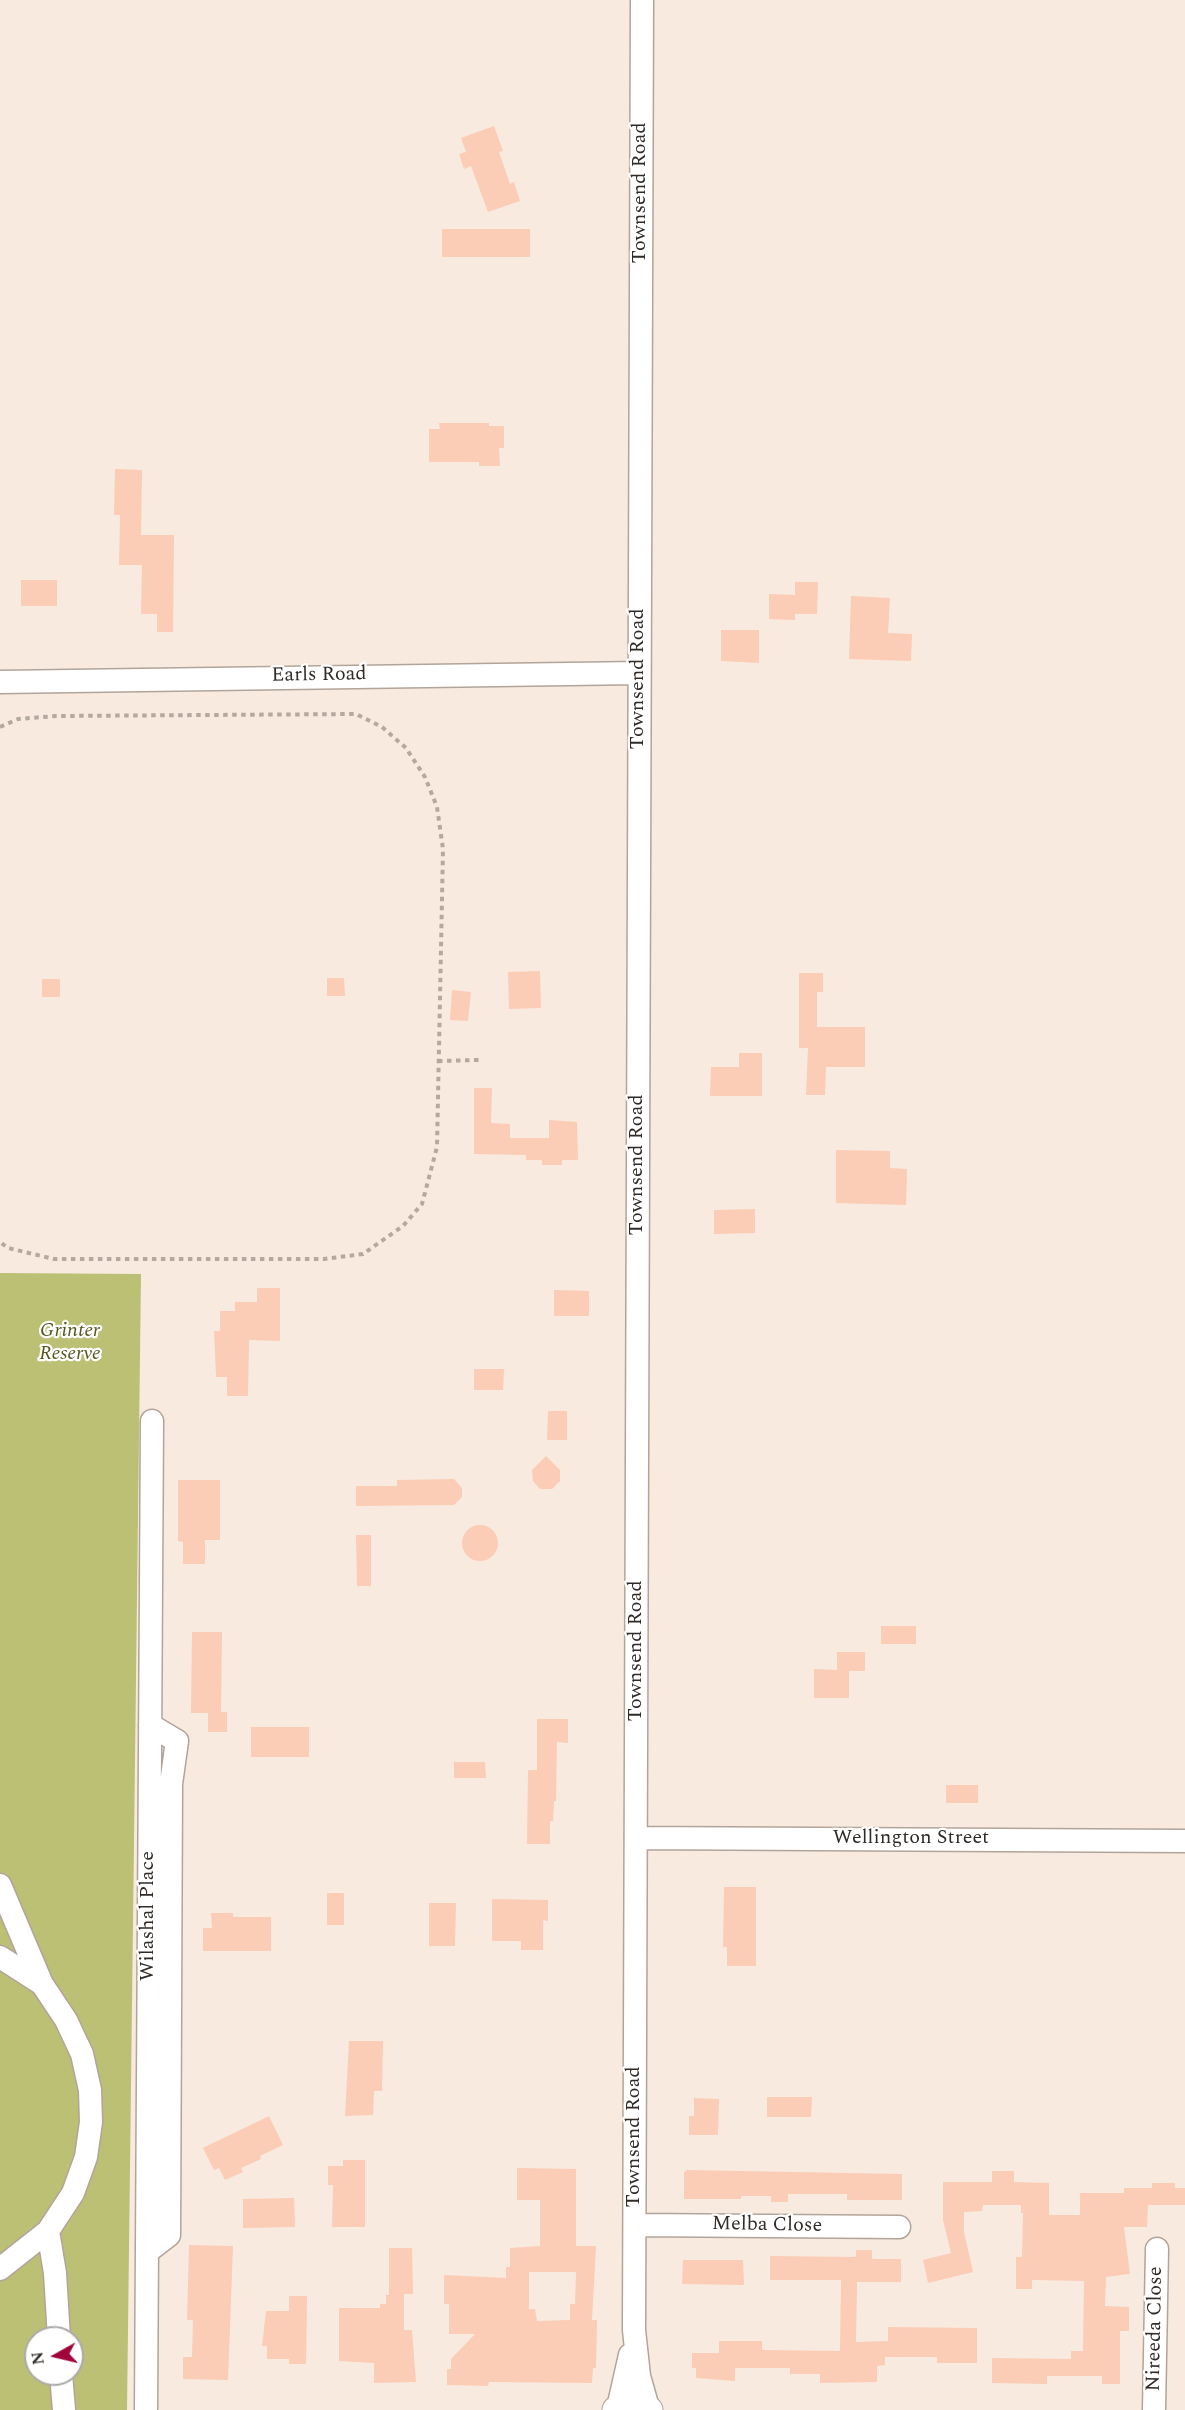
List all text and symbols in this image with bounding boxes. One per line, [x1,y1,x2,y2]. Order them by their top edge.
street label: Townsend Road [629,122,653,264]
street label: Townsend Road [627,608,651,750]
street label: Earls Road [271,663,367,689]
street label: Townsend Road [626,1094,650,1236]
park label: Grinter Reserve [39,1320,101,1367]
street label: Townsend Road [625,1580,649,1722]
street label: Wellington Street [833,1827,989,1851]
street label: Wilashal Place [137,1851,161,1981]
street label: Townsend Road [623,2066,647,2208]
street label: Melba Close [712,2213,822,2239]
street label: Nireeda Close [1143,2266,1169,2392]
north arrow [24,2326,84,2386]
text: N [25,2350,51,2366]

